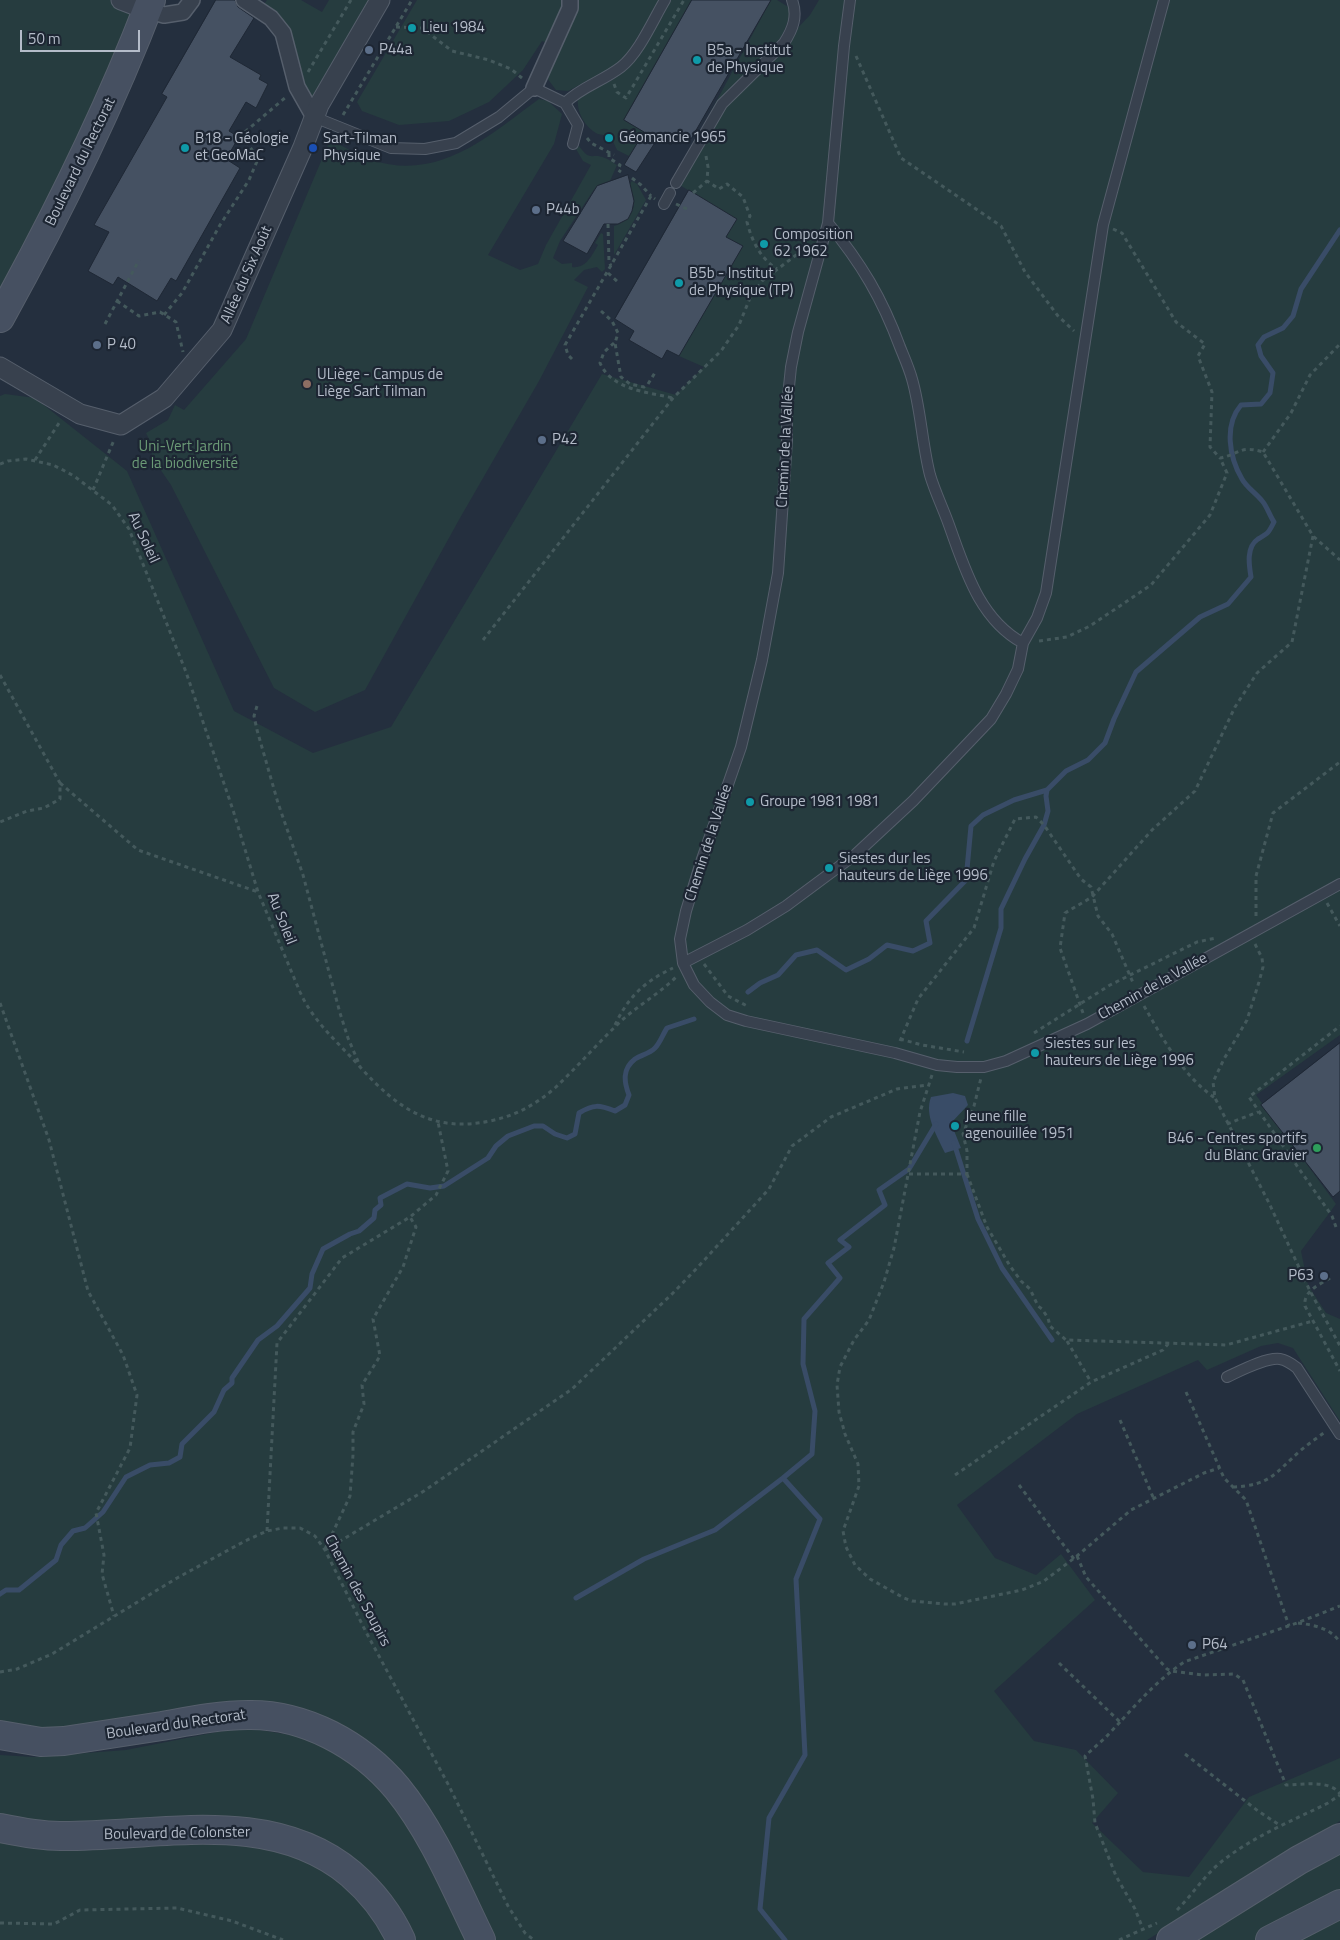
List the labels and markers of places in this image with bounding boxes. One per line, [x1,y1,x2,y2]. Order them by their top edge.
place label: Lieu 1984 [422,19,485,37]
marker: Lieu 1984 [406,22,418,34]
place label: P44a [379,41,412,59]
place label: B5a - Institut de Physique [707,42,791,77]
marker: P44a [363,44,375,56]
marker: B5a - Institut de Physique [691,54,703,66]
place label: Géomancie 1965 [619,129,726,147]
place label: B18 - Géologie et GeoMaC [195,130,289,165]
place label: Sart-Tilman Physique [323,130,397,165]
marker: Géomancie 1965 [603,132,615,144]
marker: B18 - Géologie et GeoMaC [179,142,191,154]
marker: Sart-Tilman Physique [307,142,319,154]
place label: P44b [546,201,580,219]
marker: P44b [530,204,542,216]
place label: Composition 62 1962 [774,226,853,261]
marker: Composition 62 1962 [758,238,770,250]
place label: B5b - Institut de Physique (TP) [689,265,793,300]
marker: B5b - Institut de Physique (TP) [673,277,685,289]
place label: P 40 [107,336,136,354]
marker: P 40 [91,339,103,351]
place label: ULiège - Campus de Liège Sart Tilman [317,366,443,401]
marker: ULiège - Campus de Liège Sart Tilman [301,378,313,390]
place label: P42 [552,431,578,449]
marker: P42 [536,434,548,446]
place label: Groupe 1981 1981 [760,793,879,811]
marker: Groupe 1981 1981 [744,796,756,808]
place label: Siestes dur les hauteurs de Liège 1996 [839,850,988,885]
marker: Siestes dur les hauteurs de Liège 1996 [823,862,835,874]
place label: Siestes sur les hauteurs de Liège 1996 [1045,1035,1194,1070]
marker: Siestes sur les hauteurs de Liège 1996 [1029,1047,1041,1059]
place label: Jeune fille agenouillée 1951 [965,1108,1074,1143]
marker: Jeune fille agenouillée 1951 [949,1120,961,1132]
place label: B46 - Centres sportifs du Blanc Gravier [1168,1130,1307,1165]
marker: B46 - Centres sportifs du Blanc Gravier [1311,1142,1323,1154]
place label: P63 [1288,1267,1314,1285]
marker: P63 [1318,1270,1330,1282]
place label: P64 [1202,1636,1228,1654]
marker: P64 [1186,1639,1198,1651]

